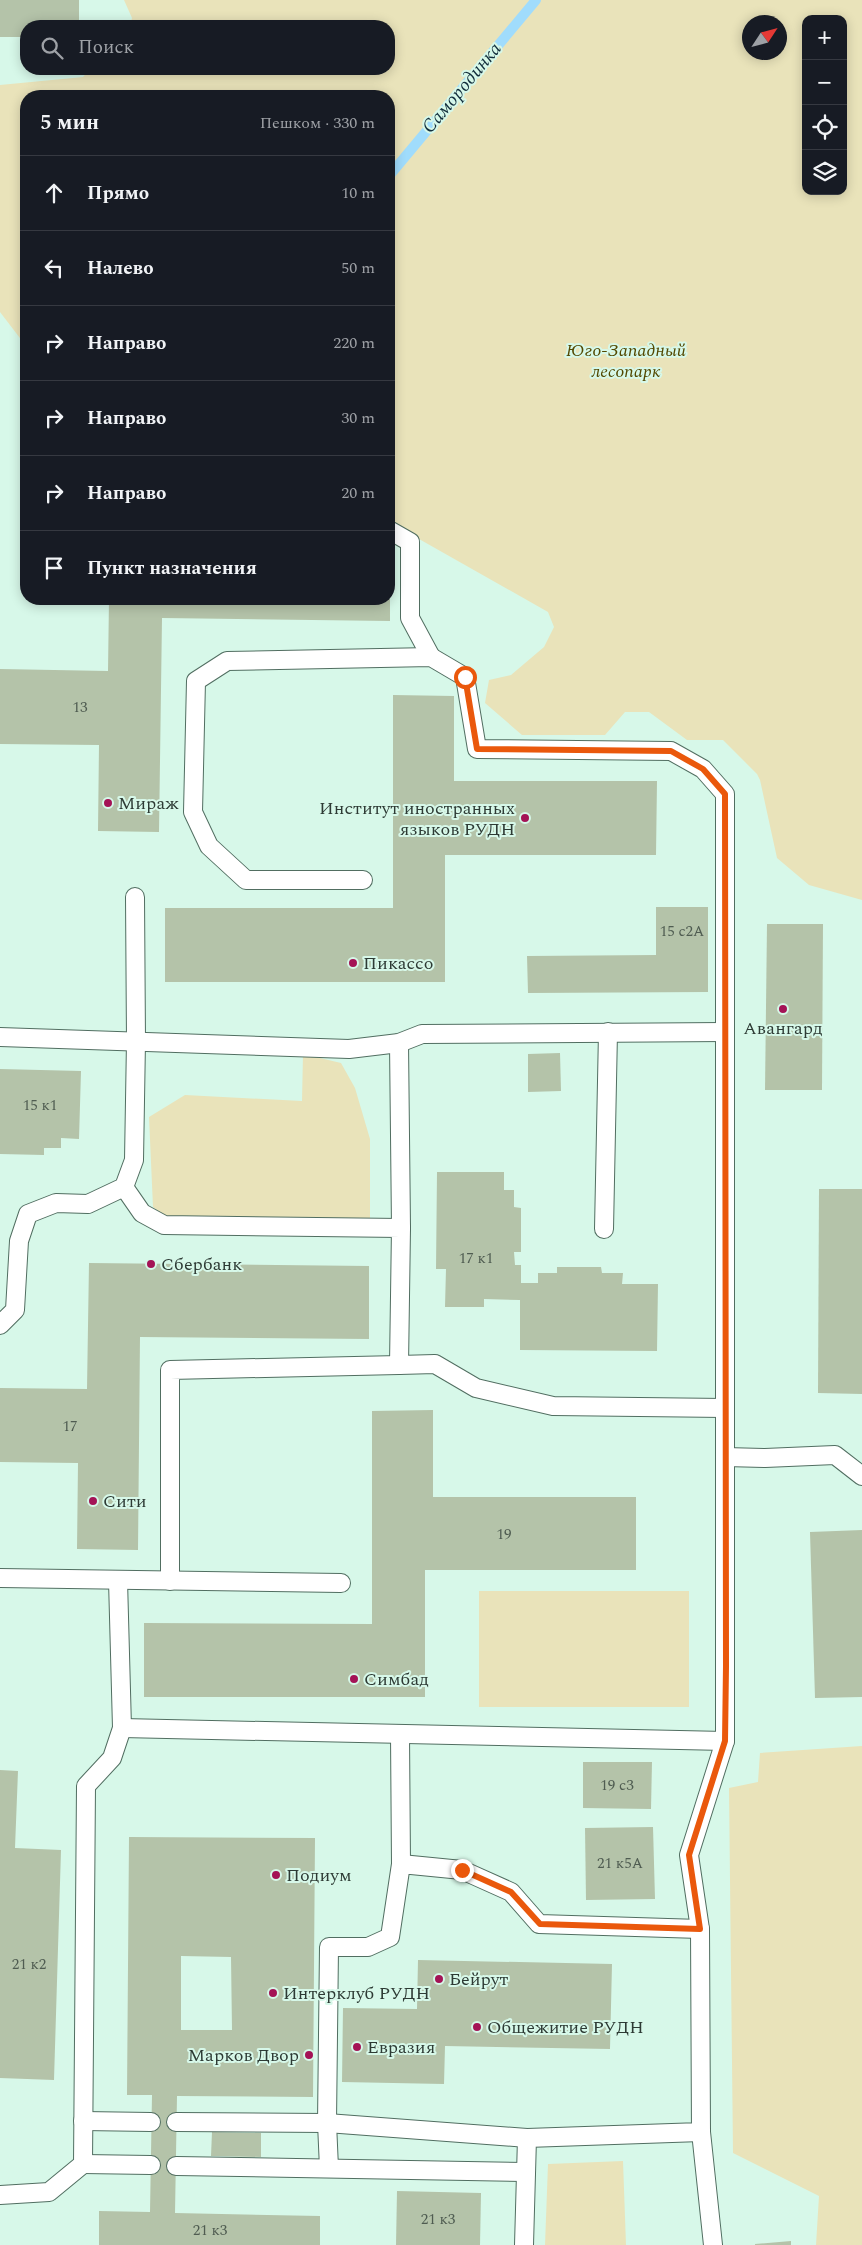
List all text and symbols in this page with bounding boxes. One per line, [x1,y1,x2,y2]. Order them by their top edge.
north arrow [742,15,787,60]
map controls [802,15,847,195]
button: + [802,15,847,60]
search box [20,20,395,75]
text: Поиск [78,33,134,62]
icon: search [38,34,66,62]
water label: Самородинка [415,36,509,140]
button: − [802,60,847,105]
button: locate [802,105,847,150]
text: 5 мин [40,107,99,139]
text: Пешком · 330 m [260,111,375,135]
button: layers [802,150,847,195]
icon: ahead [40,179,68,207]
text: Прямо [87,179,149,208]
text: 10 m [341,181,375,205]
icon: left [40,254,68,282]
text: Налево [87,254,154,283]
text: 50 m [341,256,375,280]
icon: right [40,329,68,357]
text: Направо [87,329,166,358]
text: 220 m [333,331,375,355]
park label: Юго-Западный лесопарк [566,337,687,385]
icon: right [40,404,68,432]
text: Направо [87,404,166,433]
text: 30 m [341,406,375,430]
icon: right [40,479,68,507]
text: Направо [87,479,166,508]
text: 20 m [341,481,375,505]
icon: arrive [40,554,68,582]
text: Пункт назначения [87,554,257,583]
route start [454,666,477,689]
house number: 13 [72,696,88,719]
place label: Мираж [118,790,179,817]
place label: Институт иностранных языков РУДН [319,795,515,843]
marker: Мираж [102,797,114,809]
marker: Институт иностранных языков РУДН [519,812,531,824]
house number: 15 с2А [660,920,704,943]
place label: Пикассо [363,950,433,977]
marker: Пикассо [347,957,359,969]
marker: Авангард [777,1003,789,1015]
place label: Авангард [743,1015,823,1042]
house number: 15 к1 [23,1094,57,1117]
house number: 17 к1 [459,1247,493,1270]
place label: Сбербанк [161,1251,242,1278]
marker: Сбербанк [145,1258,157,1270]
house number: 17 [62,1415,78,1438]
place label: Сити [103,1488,147,1515]
marker: Сити [87,1495,99,1507]
house number: 19 [496,1523,512,1546]
place label: Симбад [364,1666,429,1693]
marker: Симбад [348,1673,360,1685]
house number: 19 с3 [600,1774,634,1797]
house number: 21 к5А [597,1852,643,1875]
route end [451,1859,474,1882]
place label: Подиум [286,1862,352,1889]
marker: Подиум [270,1869,282,1881]
house number: 21 к2 [12,1953,46,1976]
place label: Бейрут [449,1966,508,1993]
marker: Бейрут [433,1973,445,1985]
place label: Интерклуб РУДН [283,1980,430,2007]
marker: Интерклуб РУДН [267,1987,279,1999]
place label: Общежитие РУДН [487,2014,644,2041]
marker: Общежитие РУДН [471,2021,483,2033]
place label: Евразия [367,2034,435,2061]
marker: Евразия [351,2041,363,2053]
place label: Марков Двор [188,2042,299,2069]
marker: Марков Двор [303,2049,315,2061]
house number: 21 к3 [421,2208,456,2231]
house number: 21 к3 [193,2219,228,2242]

